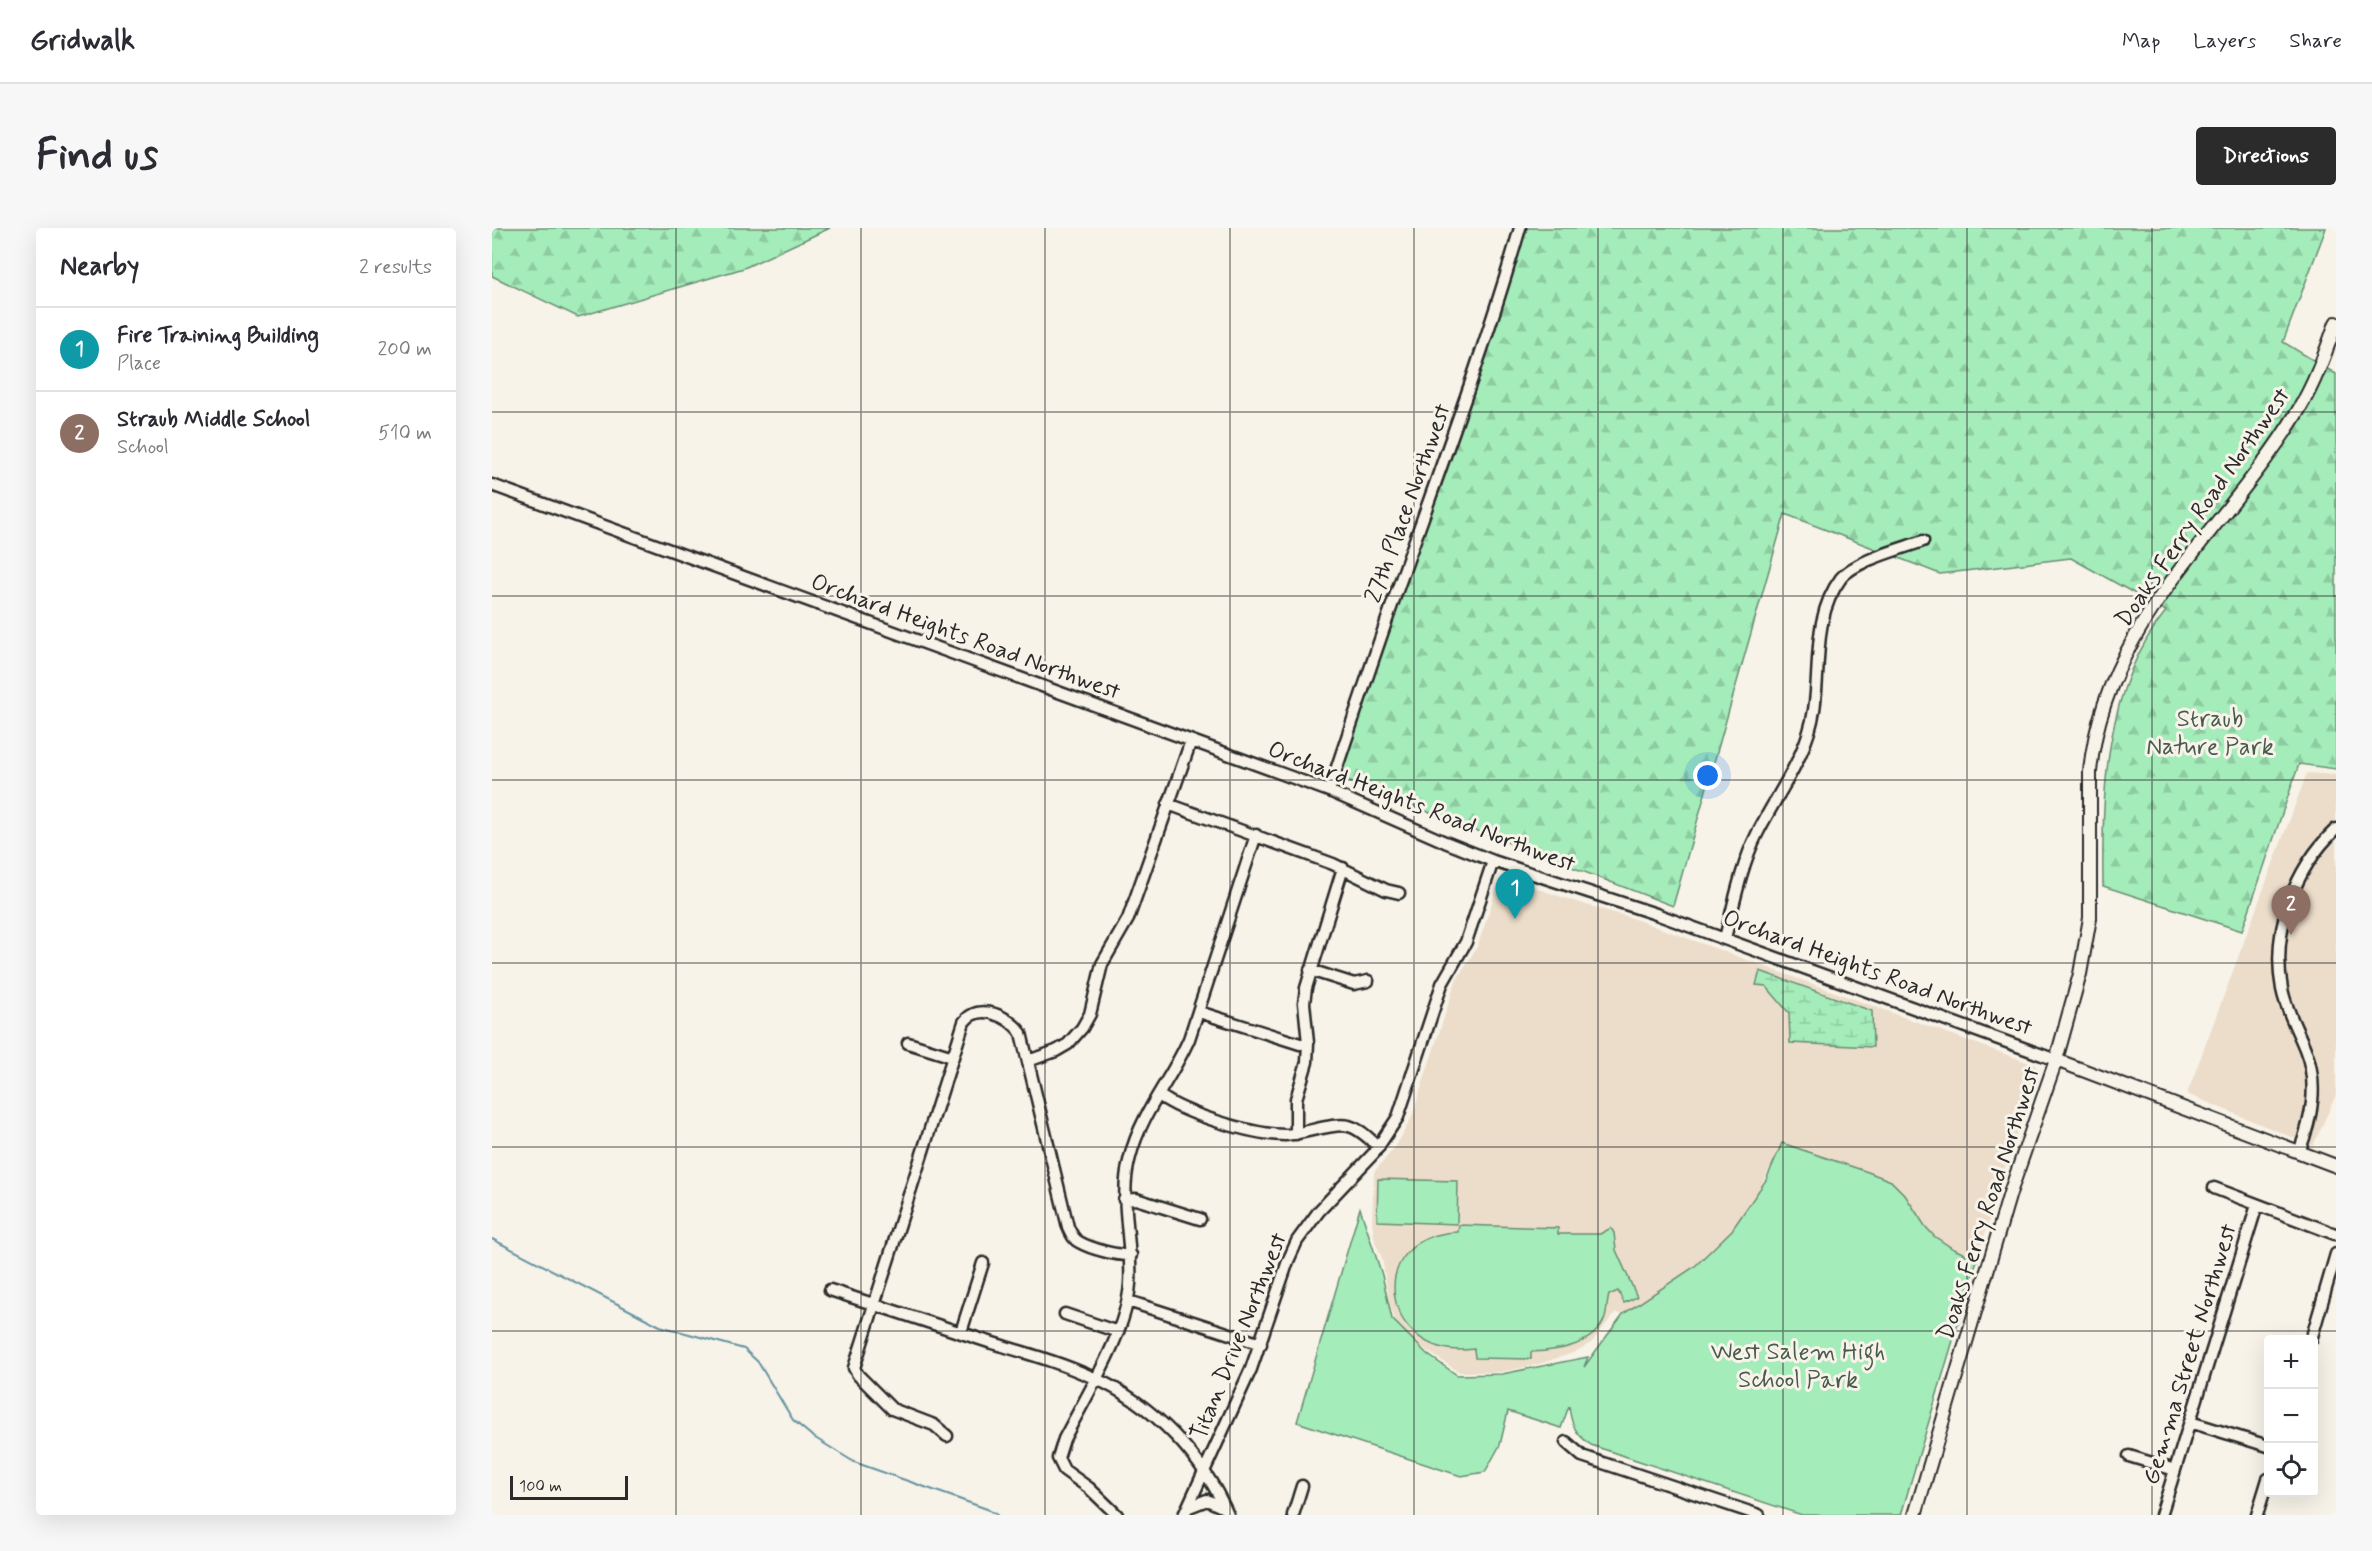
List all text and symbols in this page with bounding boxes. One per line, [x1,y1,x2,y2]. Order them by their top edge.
text: Gridwalk [30,23,135,60]
text: Map [2122,27,2160,55]
text: Layers [2193,27,2256,55]
text: Share [2289,27,2342,55]
button: Directions [2196,127,2336,185]
text: Find us [36,129,158,184]
text: Nearby [60,250,139,284]
text: 2 results [359,254,432,281]
text: Fire Training Building [117,322,319,350]
text: 1 [75,336,84,363]
text: 200 m [377,336,432,363]
text: Place [117,350,161,377]
street label: Doaks Ferry Road Northwest [2109,382,2298,634]
street label: 27th Place Northwest [1358,399,1459,607]
text: Straub Middle School [117,406,310,434]
text: 2 [75,420,84,447]
text: 510 m [378,420,432,447]
text: School [117,434,169,461]
street label: Orchard Heights Road Northwest [807,567,1125,708]
park label: Straub Nature Park [2146,704,2274,763]
street label: Orchard Heights Road Northwest [1263,734,1580,881]
your location [1693,761,1722,790]
pin: 1 [1496,870,1534,919]
pin: 2 [2272,886,2310,935]
street label: Orchard Heights Road Northwest [1719,903,2037,1044]
street label: Doaks Ferry Road Northwest [1931,1063,2048,1344]
street label: Gemma Street Northwest [2136,1220,2245,1489]
street label: Titan Drive Northwest [1184,1228,1295,1445]
map controls [2264,1335,2318,1497]
button: + [2264,1335,2318,1389]
park label: West Salem High School Park [1711,1337,1885,1396]
button: − [2264,1389,2318,1443]
button: locate [2264,1443,2318,1497]
scale bar [510,1473,628,1500]
text: 100 m [519,1476,562,1497]

